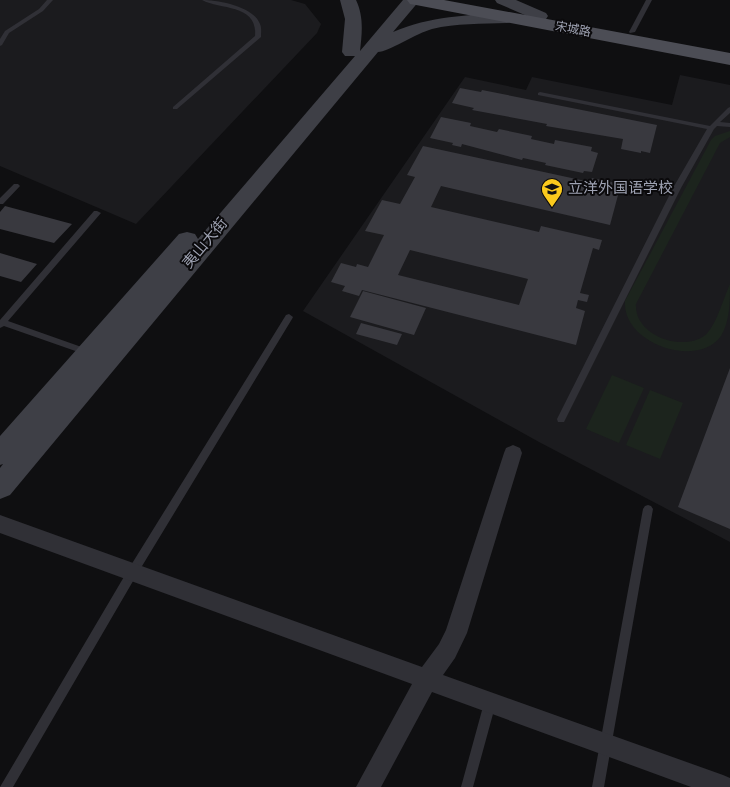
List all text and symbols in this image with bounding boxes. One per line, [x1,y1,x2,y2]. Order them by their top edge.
street label: 宋城路 [554,19,592,41]
school or university icon: 立洋外国语学校 [540,177,564,208]
place label: 立洋外国语学校 [568,179,673,199]
street label: 夷山大街 [179,215,233,273]

